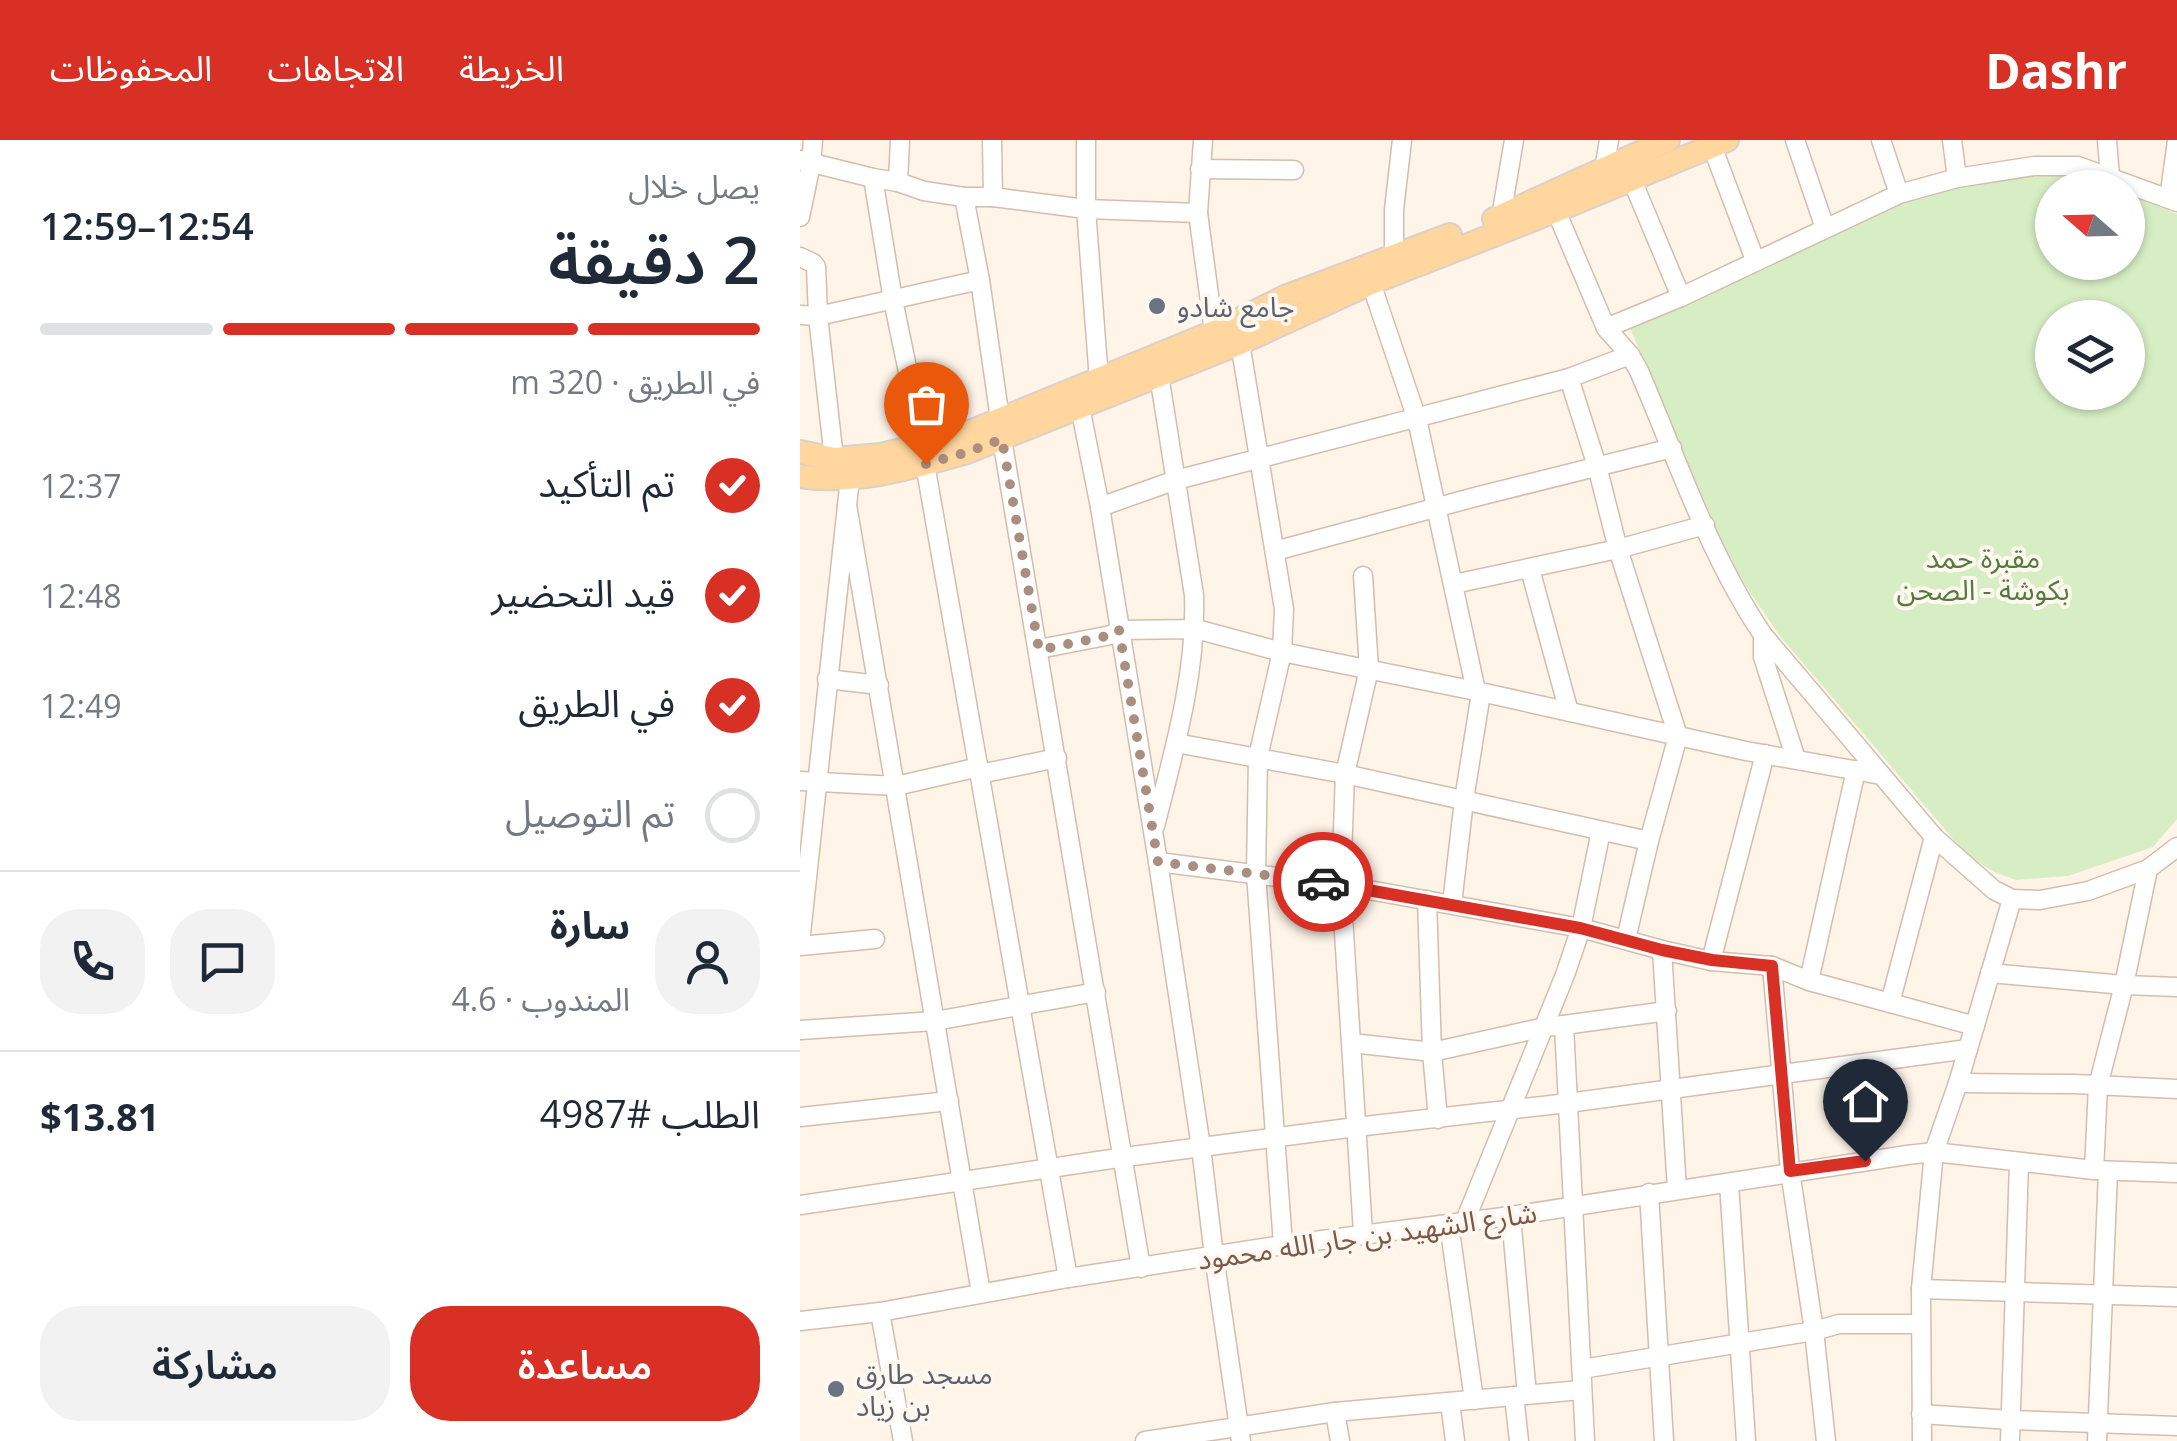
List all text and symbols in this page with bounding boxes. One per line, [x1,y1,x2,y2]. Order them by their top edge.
text: Dashr [1985,38,2127,103]
text: المحفوظات [50,44,212,91]
text: الاتجاهات [267,44,404,91]
text: الخريطة [459,44,564,91]
text: يصل خلال [628,164,760,207]
north arrow [2035,170,2145,280]
map controls [2035,170,2145,410]
text: 12:54–12:59 [40,199,254,251]
text: 2 دقيقة [548,215,760,303]
place label: جامع شادو [1177,287,1294,328]
marker: جامع شادو [1146,295,1168,317]
button: layers [2035,300,2145,410]
text: في الطريق · 320 m [510,360,760,403]
pin [884,362,969,465]
icon: bag [899,377,954,432]
text: تم التأكيد [538,456,675,508]
icon: check [705,458,760,513]
text: 12:37 [40,464,122,507]
park label: مقبرة حمد بكوشة - الصحن [1897,538,2069,608]
text: قيد التحضير [491,566,675,618]
icon: check [705,568,760,623]
text: 12:48 [40,574,122,617]
text: في الطريق [518,676,675,728]
icon: check [705,678,760,733]
text: 12:49 [40,684,122,727]
text: تم التوصيل [505,786,675,838]
courier [1273,832,1373,932]
icon: car [1296,855,1351,910]
text: سارة [550,898,630,950]
button: phone [40,909,145,1014]
button: chat [170,909,275,1014]
button: person [655,909,760,1014]
text: المندوب · 4.6 [451,977,630,1020]
pin [1823,1059,1908,1162]
icon: home [1838,1074,1893,1129]
text: الطلب #4987 [540,1087,760,1139]
text: $13.81 [40,1090,159,1142]
street label: شارع الشهيد بن جار الله محمود [1195,1192,1540,1281]
button: مشاركة [40,1306,390,1421]
button: مساعدة [410,1306,760,1421]
place label: مسجد طارق بن زياد [856,1354,993,1424]
marker: مسجد طارق بن زياد [825,1378,847,1400]

